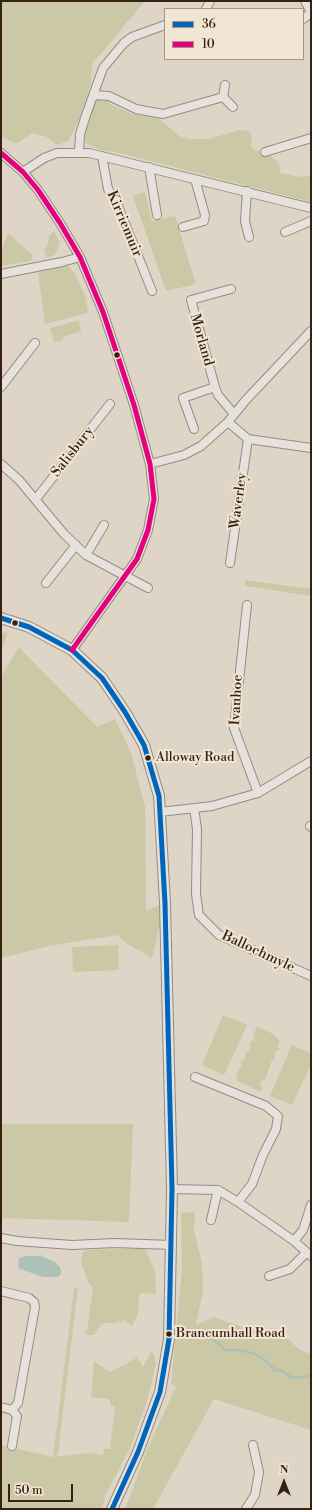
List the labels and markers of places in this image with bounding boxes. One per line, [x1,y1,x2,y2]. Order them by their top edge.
unlabelled marker [112,350,122,360]
unlabelled marker [10,618,20,628]
place label: Alloway Road [156,750,234,766]
marker: Alloway Road [143,753,153,763]
place label: Brancumhall Road [176,1326,285,1342]
marker: Brancumhall Road [164,1329,174,1339]

